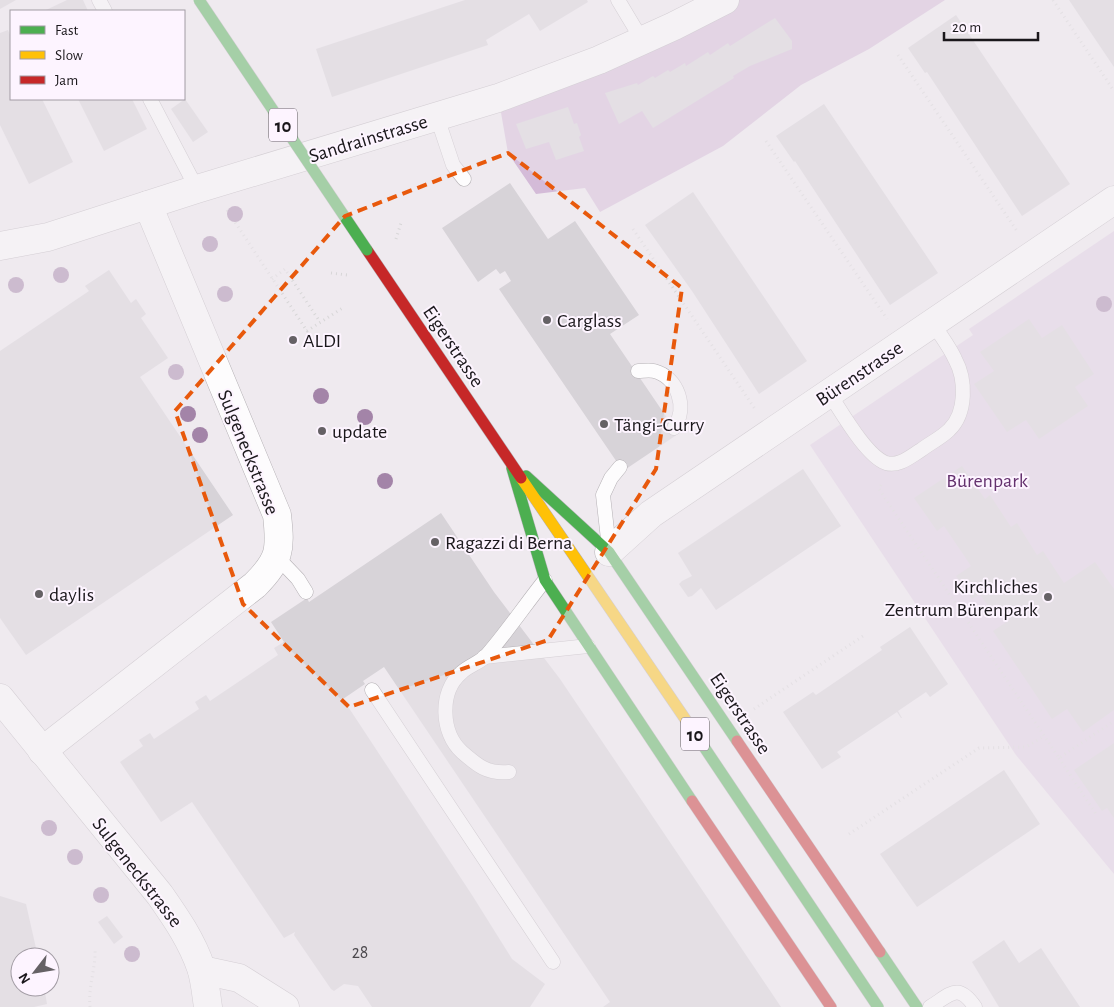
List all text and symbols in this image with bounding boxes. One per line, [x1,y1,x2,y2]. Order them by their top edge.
legend [10,10,185,100]
scale bar [944,10,1038,42]
text: 20 m [952,20,981,35]
text: Fast [55,23,79,38]
text: Slow [55,48,83,63]
text: Jam [55,73,78,88]
road number: 10 [269,108,297,142]
street label: Sandrainstrasse [307,111,430,166]
street label: Eigerstrasse [419,302,488,391]
place label: Carglass [557,311,622,331]
marker: Carglass [541,314,553,326]
place label: ALDI [303,331,341,351]
marker: ALDI [287,334,299,346]
street label: Bürenstrasse [813,338,907,410]
street label: Sulgeneckstrasse [214,387,282,518]
place label: Tängi-Curry [614,415,705,435]
marker: Tängi-Curry [598,418,610,430]
place label: update [332,422,387,442]
marker: update [316,425,328,437]
park label: Bürenpark [946,471,1028,491]
place label: Ragazzi di Berna [445,533,573,553]
marker: Ragazzi di Berna [429,536,441,548]
place label: Kirchliches Zentrum Bürenpark [885,577,1038,620]
place label: daylis [49,585,94,605]
marker: daylis [33,588,45,600]
marker: Kirchliches Zentrum Bürenpark [1042,591,1054,603]
street label: Eigerstrasse [706,669,775,758]
road number: 10 [681,718,709,751]
street label: Sulgeneckstrasse [88,814,186,931]
house number: 28 [352,944,368,962]
north arrow [10,947,60,997]
text: N [16,970,33,986]

